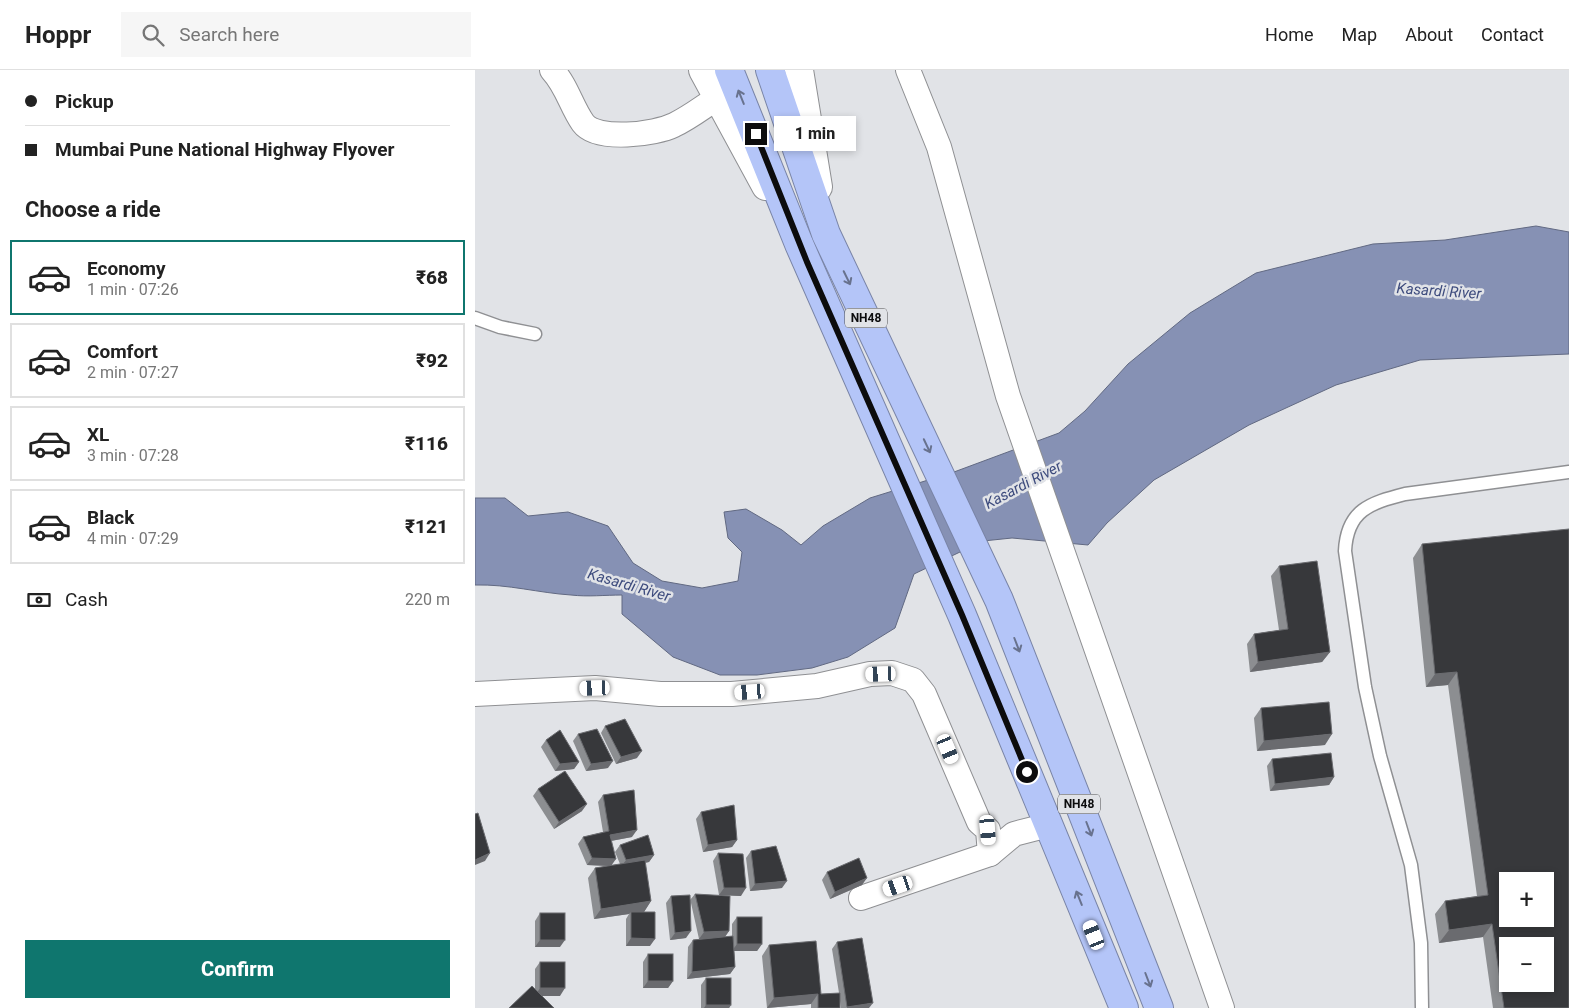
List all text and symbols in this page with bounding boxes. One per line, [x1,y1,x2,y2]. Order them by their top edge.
search box [121,12,471,57]
text: Hoppr [25,21,91,49]
icon: search [139,21,167,49]
text: Search here [179,23,279,46]
text: Home [1265,24,1314,45]
text: Map [1342,24,1377,45]
text: About [1405,24,1453,45]
text: Contact [1481,24,1544,45]
text: Pickup [55,90,114,113]
one-way arrow [736,90,745,105]
callout: 1 min [773,116,856,152]
route end [745,123,767,145]
text: 1 min [795,124,835,143]
text: Mumbai Pune National Highway Flyover [55,138,395,161]
text: Choose a ride [25,197,161,222]
icon: car [27,255,72,300]
text: Economy [87,257,166,280]
text: ₹68 [416,266,448,289]
one-way arrow [843,270,852,285]
water label: Kasardi River [1396,279,1483,303]
text: 1 min · 07:26 [87,280,179,299]
road number: NH48 [845,308,887,328]
icon: car [27,338,72,383]
text: Comfort [87,340,158,363]
text: ₹92 [416,349,448,372]
text: 2 min · 07:27 [87,363,179,382]
icon: car [27,421,72,466]
text: XL [87,423,109,446]
text: ₹116 [405,432,448,455]
one-way arrow [923,438,933,453]
text: 3 min · 07:28 [87,446,179,465]
water label: Kasardi River [981,457,1066,513]
icon: car [27,504,72,549]
text: Black [87,506,134,529]
text: ₹121 [405,515,448,538]
text: 4 min · 07:29 [87,529,179,548]
water label: Kasardi River [586,565,673,606]
icon: cash [25,586,53,614]
text: Cash [65,588,108,611]
text: 220 m [405,590,450,609]
one-way arrow [1012,637,1022,652]
car [865,666,896,682]
car [579,680,610,696]
car [734,683,765,701]
car [935,732,960,766]
route start [1016,761,1038,783]
road number: NH48 [1058,794,1100,814]
car [979,814,996,846]
one-way arrow [1084,821,1094,836]
map controls [1499,872,1554,992]
button: + [1499,872,1554,927]
car [881,874,914,898]
one-way arrow [1074,891,1084,906]
car [1081,918,1106,952]
button: − [1499,937,1554,992]
button: Confirm [25,940,450,998]
one-way arrow [1144,972,1153,987]

